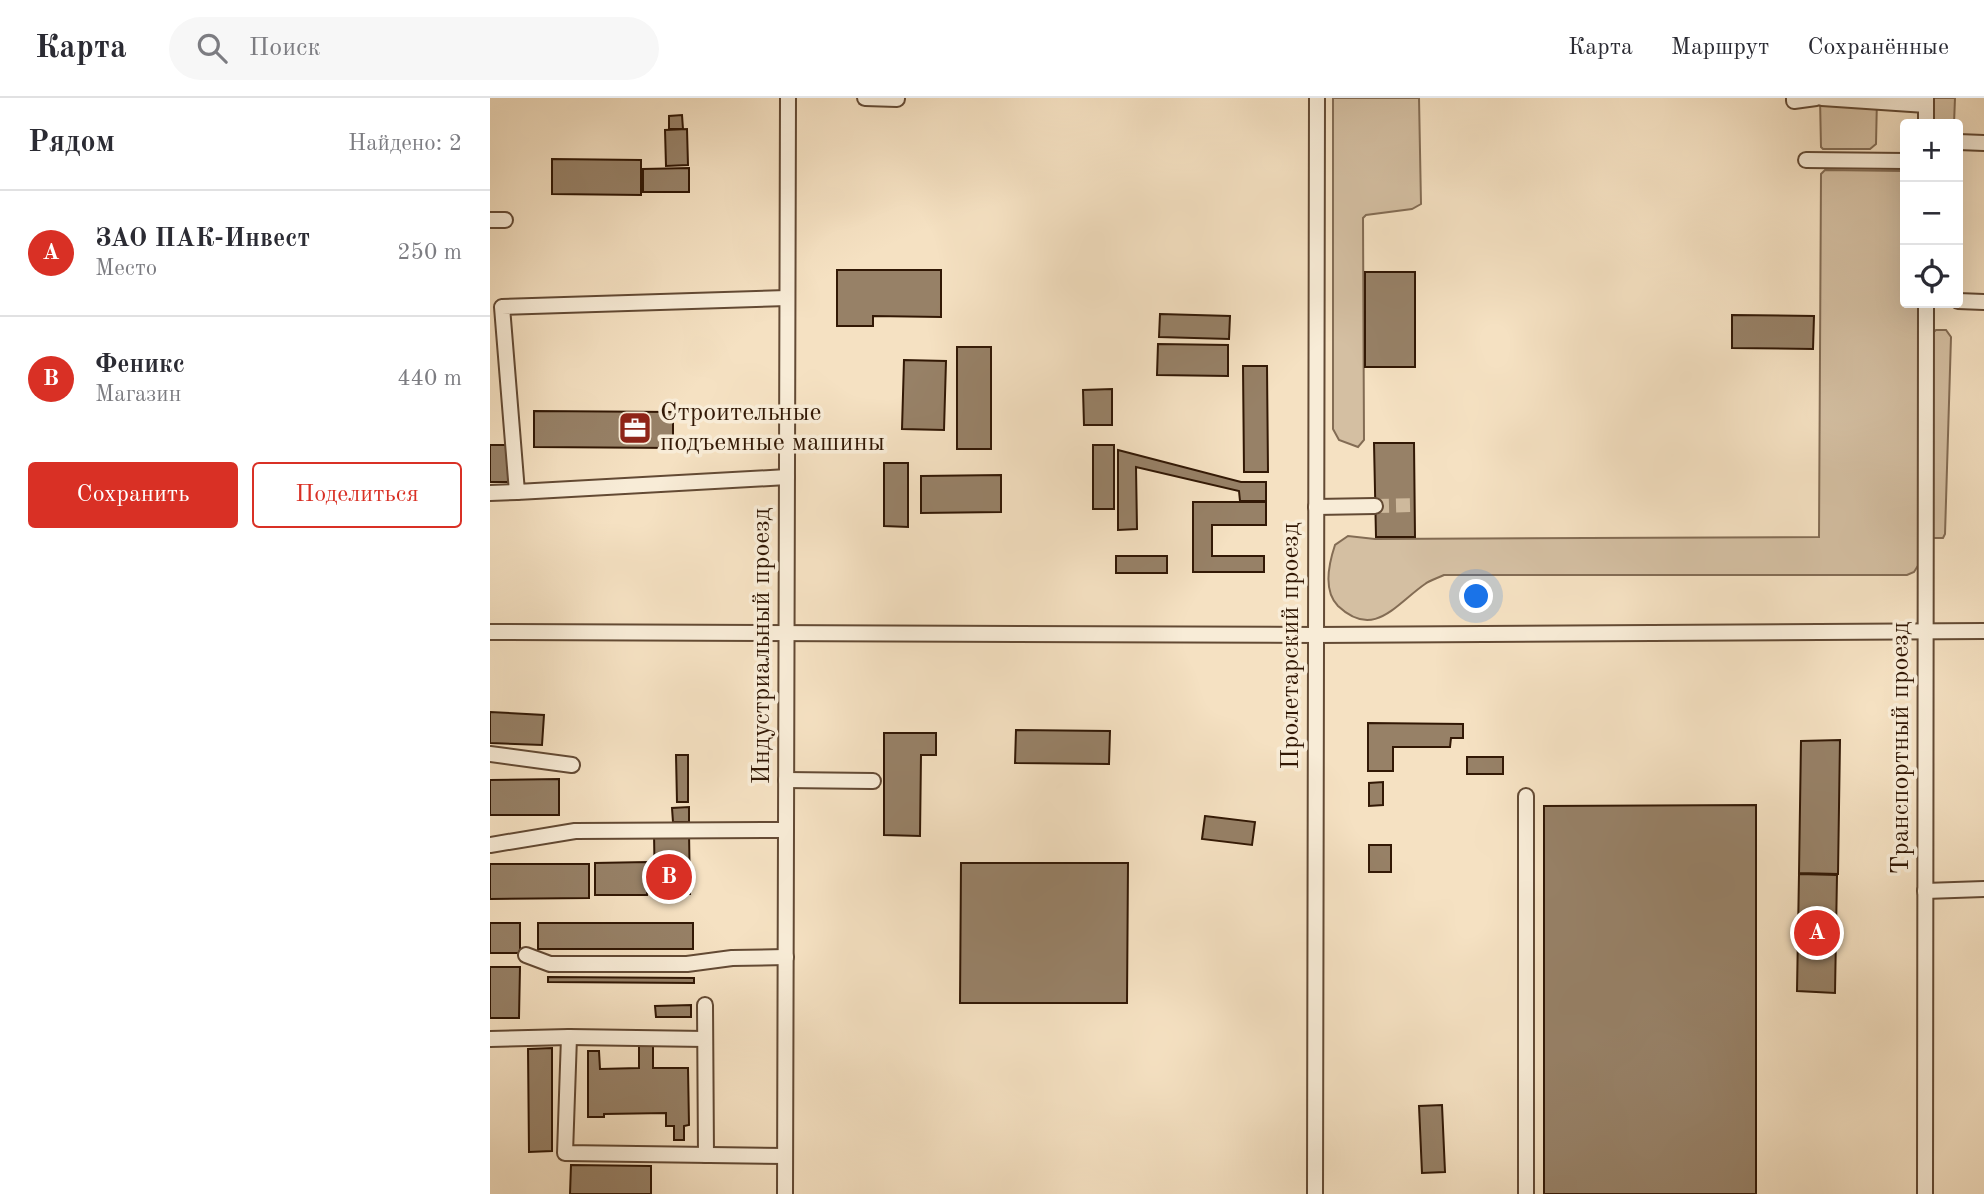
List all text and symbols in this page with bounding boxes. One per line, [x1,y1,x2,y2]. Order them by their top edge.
search box [169,17,659,80]
icon: search [193,29,231,67]
text: Карта [35,32,127,65]
text: Поиск [249,35,321,61]
text: Карта [1568,36,1633,60]
text: Маршрут [1671,36,1769,60]
text: Сохранённые [1807,36,1949,60]
map controls [1900,119,1963,308]
button: + [1900,119,1963,182]
text: Рядом [28,128,115,158]
text: Найдено: 2 [348,132,462,155]
button: − [1900,182,1963,245]
text: ЗАО ПАК-Инвест [95,226,310,252]
text: A [42,241,60,264]
text: 250 m [397,241,462,264]
button: locate [1900,245,1963,308]
text: Место [95,257,157,280]
text: Феникс [95,352,185,378]
text: B [43,367,59,390]
text: 440 m [397,367,462,390]
text: Магазин [95,383,181,406]
place label: Строительные подъемные машины [660,400,885,456]
office icon: Строительные подъемные машины [616,409,654,447]
button: Сохранить [28,462,238,528]
button: Поделиться [252,462,462,528]
street label: Индустриальный проезд [749,507,775,784]
street label: Пролетарский проезд [1278,522,1304,769]
your location [1459,579,1493,613]
street label: Транспортный проезд [1888,621,1914,874]
pin: B [646,851,692,903]
pin: A [1794,907,1840,959]

